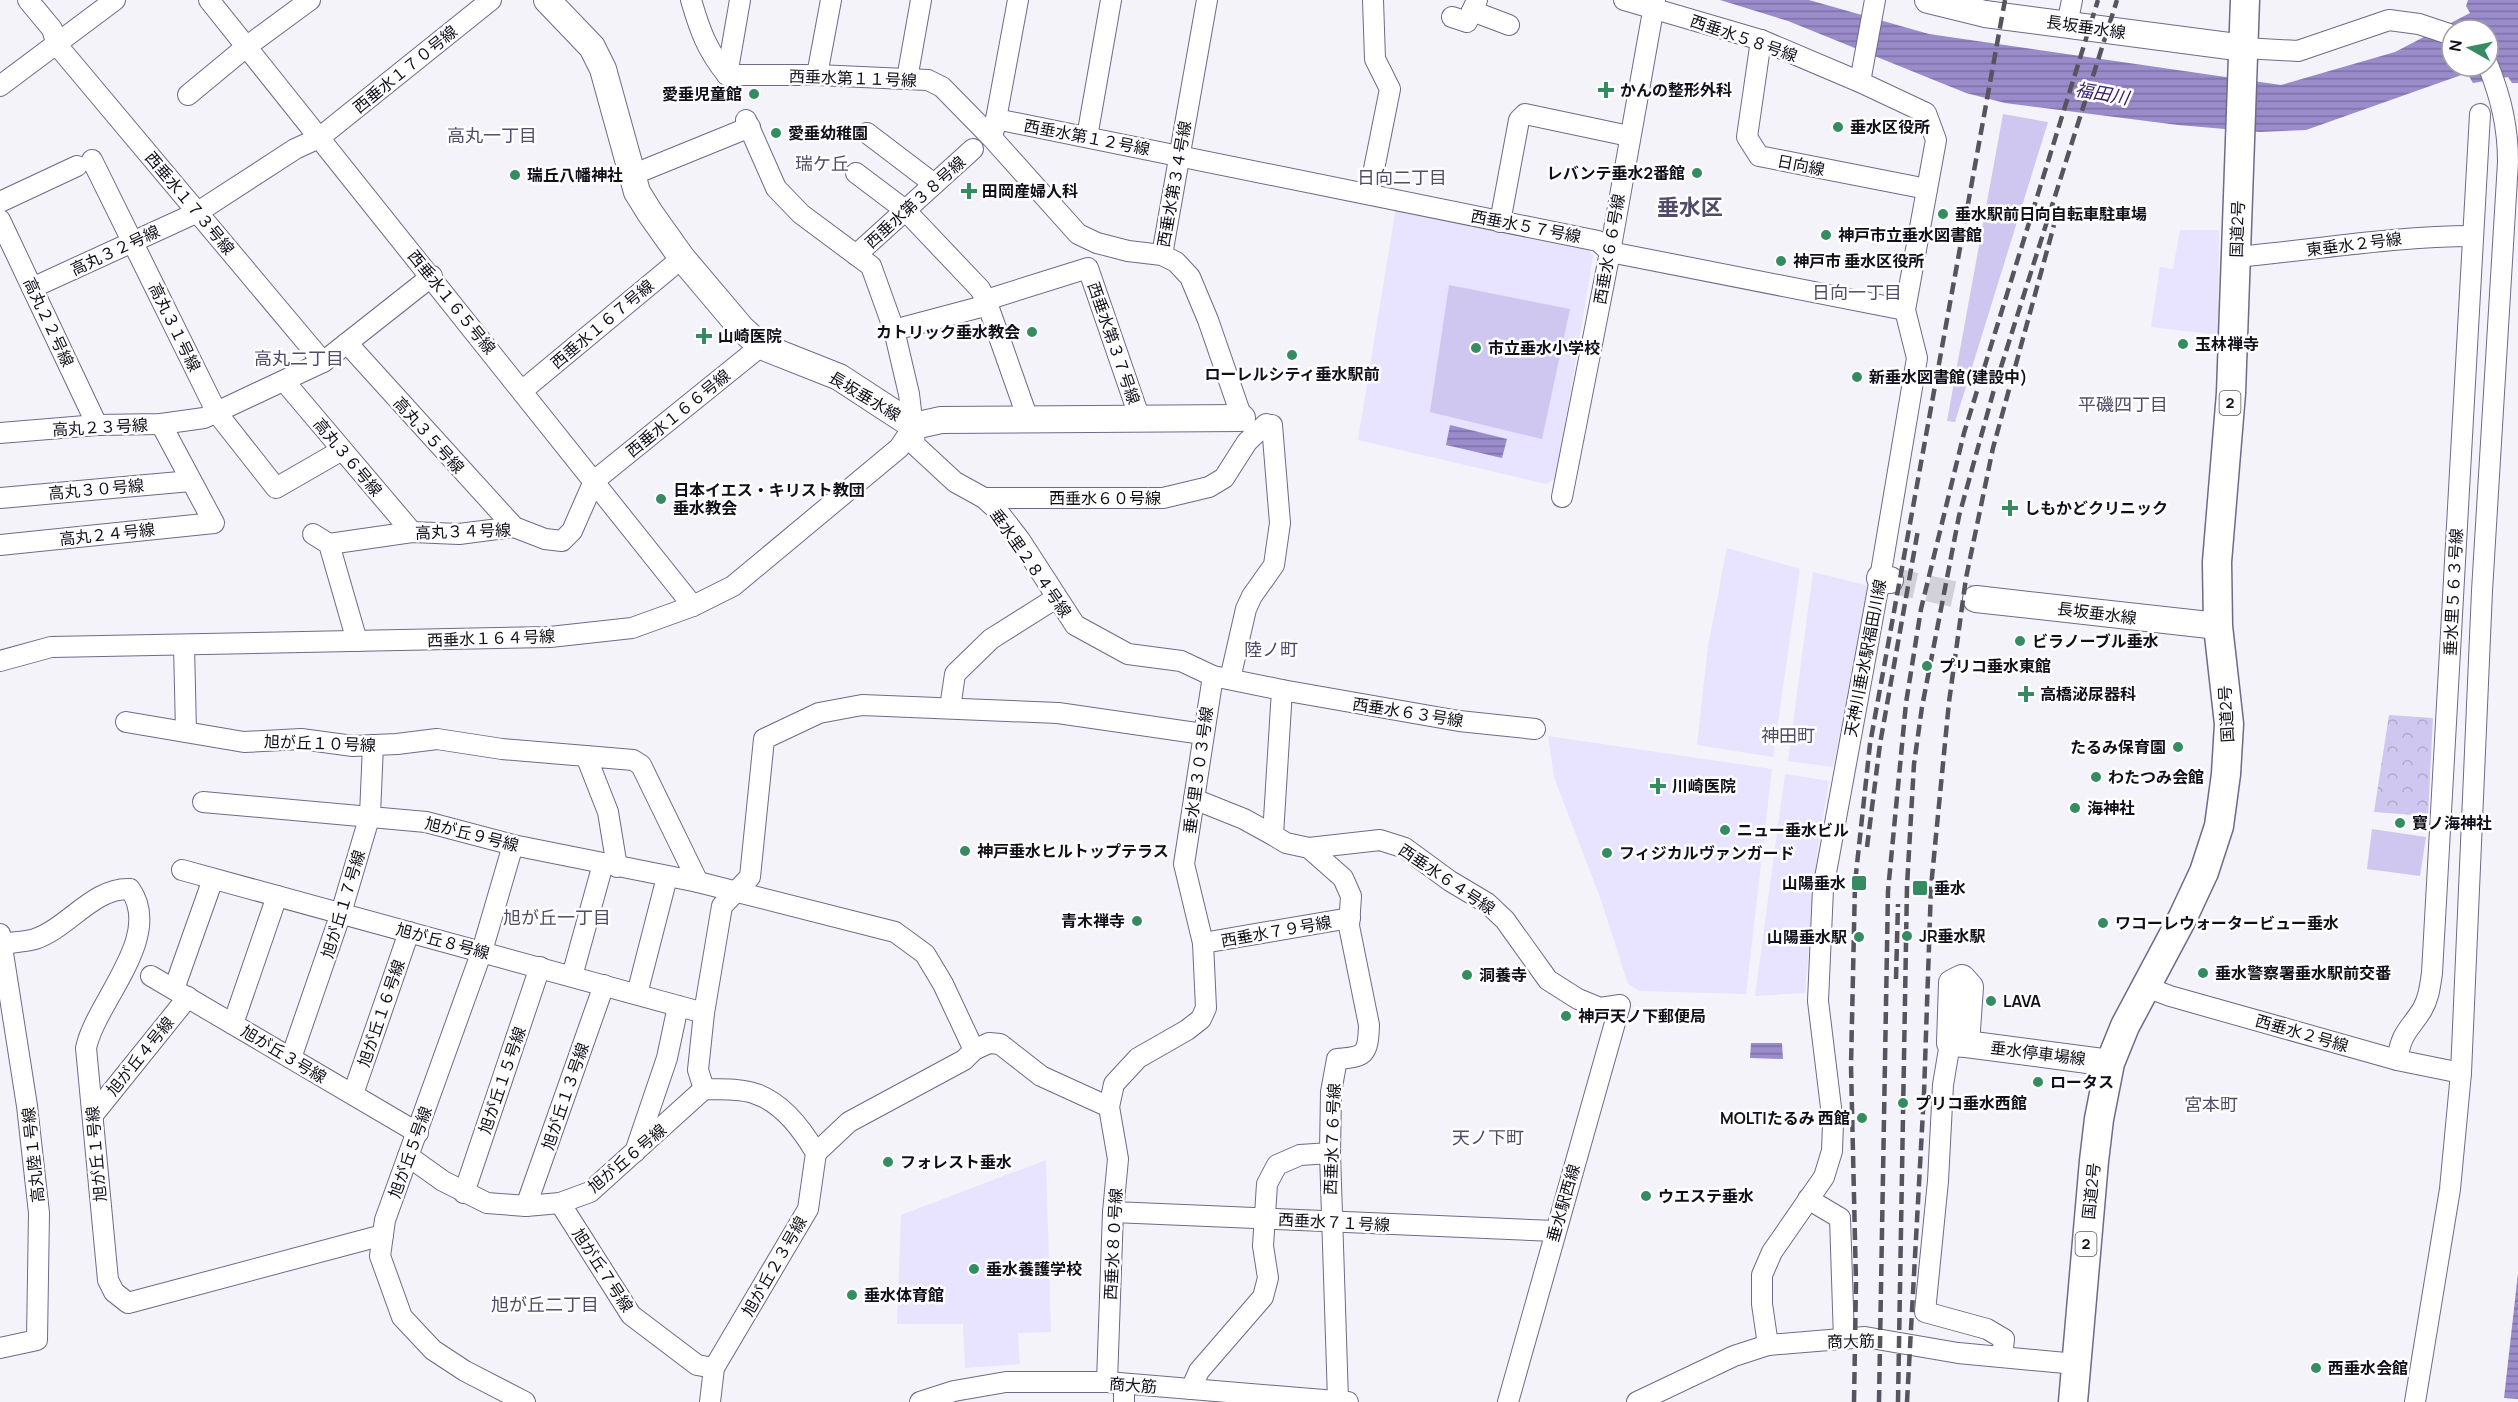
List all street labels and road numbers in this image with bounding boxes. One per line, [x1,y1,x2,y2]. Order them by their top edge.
street label: 西垂水５８号線 [1687,9,1801,67]
street label: 長坂垂水線 [2045,11,2127,43]
street label: 西垂水１７０号線 [348,20,462,118]
street label: 西垂水第１１号線 [789,65,917,91]
street label: 西垂水第１２号線 [1022,114,1152,160]
street label: 西垂水第３４号線 [1152,119,1196,249]
street label: 西垂水１７３号線 [140,147,240,259]
street label: 日向線 [1775,150,1827,180]
street label: 西垂水第３８号線 [860,151,970,253]
street label: 西垂水６６号線 [1588,192,1630,306]
street label: 国道2号 [2225,200,2249,258]
street label: 西垂水５７号線 [1469,205,1583,247]
street label: 高丸３２号線 [67,220,163,280]
street label: 東垂水２号線 [2305,227,2403,261]
street label: 西垂水１６５号線 [403,245,501,359]
street label: 高丸２２号線 [19,274,79,370]
street label: 西垂水１６７号線 [546,274,658,374]
street label: 高丸３１号線 [144,279,206,375]
street label: 西垂水第３７号線 [1083,279,1145,407]
street label: 西垂水１６６号線 [621,364,735,462]
street label: 長坂垂水線 [825,366,905,426]
road number: 2 [2220,391,2240,415]
street label: 高丸３５号線 [389,392,469,478]
street label: 高丸３６号線 [309,413,387,501]
street label: 高丸２３号線 [51,414,149,440]
street label: 高丸３０号線 [47,474,145,504]
street label: 西垂水６０号線 [1049,487,1161,509]
street label: 垂水里２８４号線 [985,504,1077,622]
street label: 高丸２４号線 [58,518,156,550]
street label: 高丸３４号線 [415,518,511,544]
street label: 垂水里５６３号線 [2439,528,2467,656]
street label: 天神川垂水駅福田川線 [1839,577,1891,739]
street label: 長坂垂水線 [2056,597,2138,629]
street label: 西垂水１６４号線 [427,625,555,651]
street label: 国道2号 [2214,685,2238,743]
street label: 西垂水６３号線 [1351,692,1465,732]
street label: 垂水里３０３号線 [1178,705,1218,835]
street label: 旭が丘１０号線 [264,730,376,756]
street label: 旭が丘９号線 [423,812,521,856]
street label: 西垂水６４号線 [1394,839,1500,919]
street label: 旭が丘１７号線 [316,847,370,961]
street label: 西垂水７９号線 [1219,910,1333,952]
street label: 旭が丘８号線 [394,918,492,964]
street label: 旭が丘１６号線 [352,956,410,1070]
street label: 西垂水２号線 [2253,1009,2351,1057]
street label: 旭が丘４号線 [101,1012,179,1100]
street label: 旭が丘３号線 [237,1020,331,1088]
street label: 旭が丘１５号線 [473,1023,531,1137]
street label: 垂水停車場線 [1989,1036,2087,1070]
street label: 旭が丘１３号線 [536,1039,594,1153]
street label: 西垂水７６号線 [1319,1083,1345,1195]
street label: 旭が丘５号線 [383,1103,437,1201]
street label: 旭が丘１号線 [81,1105,111,1203]
street label: 高丸陸１号線 [17,1106,49,1204]
street label: 旭が丘６号線 [583,1119,671,1197]
street label: 国道2号 [2077,1161,2105,1221]
street label: 垂水駅西線 [1541,1162,1585,1244]
street label: 西垂水８０号線 [1099,1187,1127,1301]
street label: 西垂水７１号線 [1277,1208,1391,1236]
street label: 旭が丘２３号線 [736,1212,812,1320]
street label: 旭が丘７号線 [568,1224,638,1316]
road number: 2 [2076,1232,2096,1256]
street label: 商大筋 [1827,1330,1875,1352]
street label: 商大筋 [1108,1372,1158,1398]

